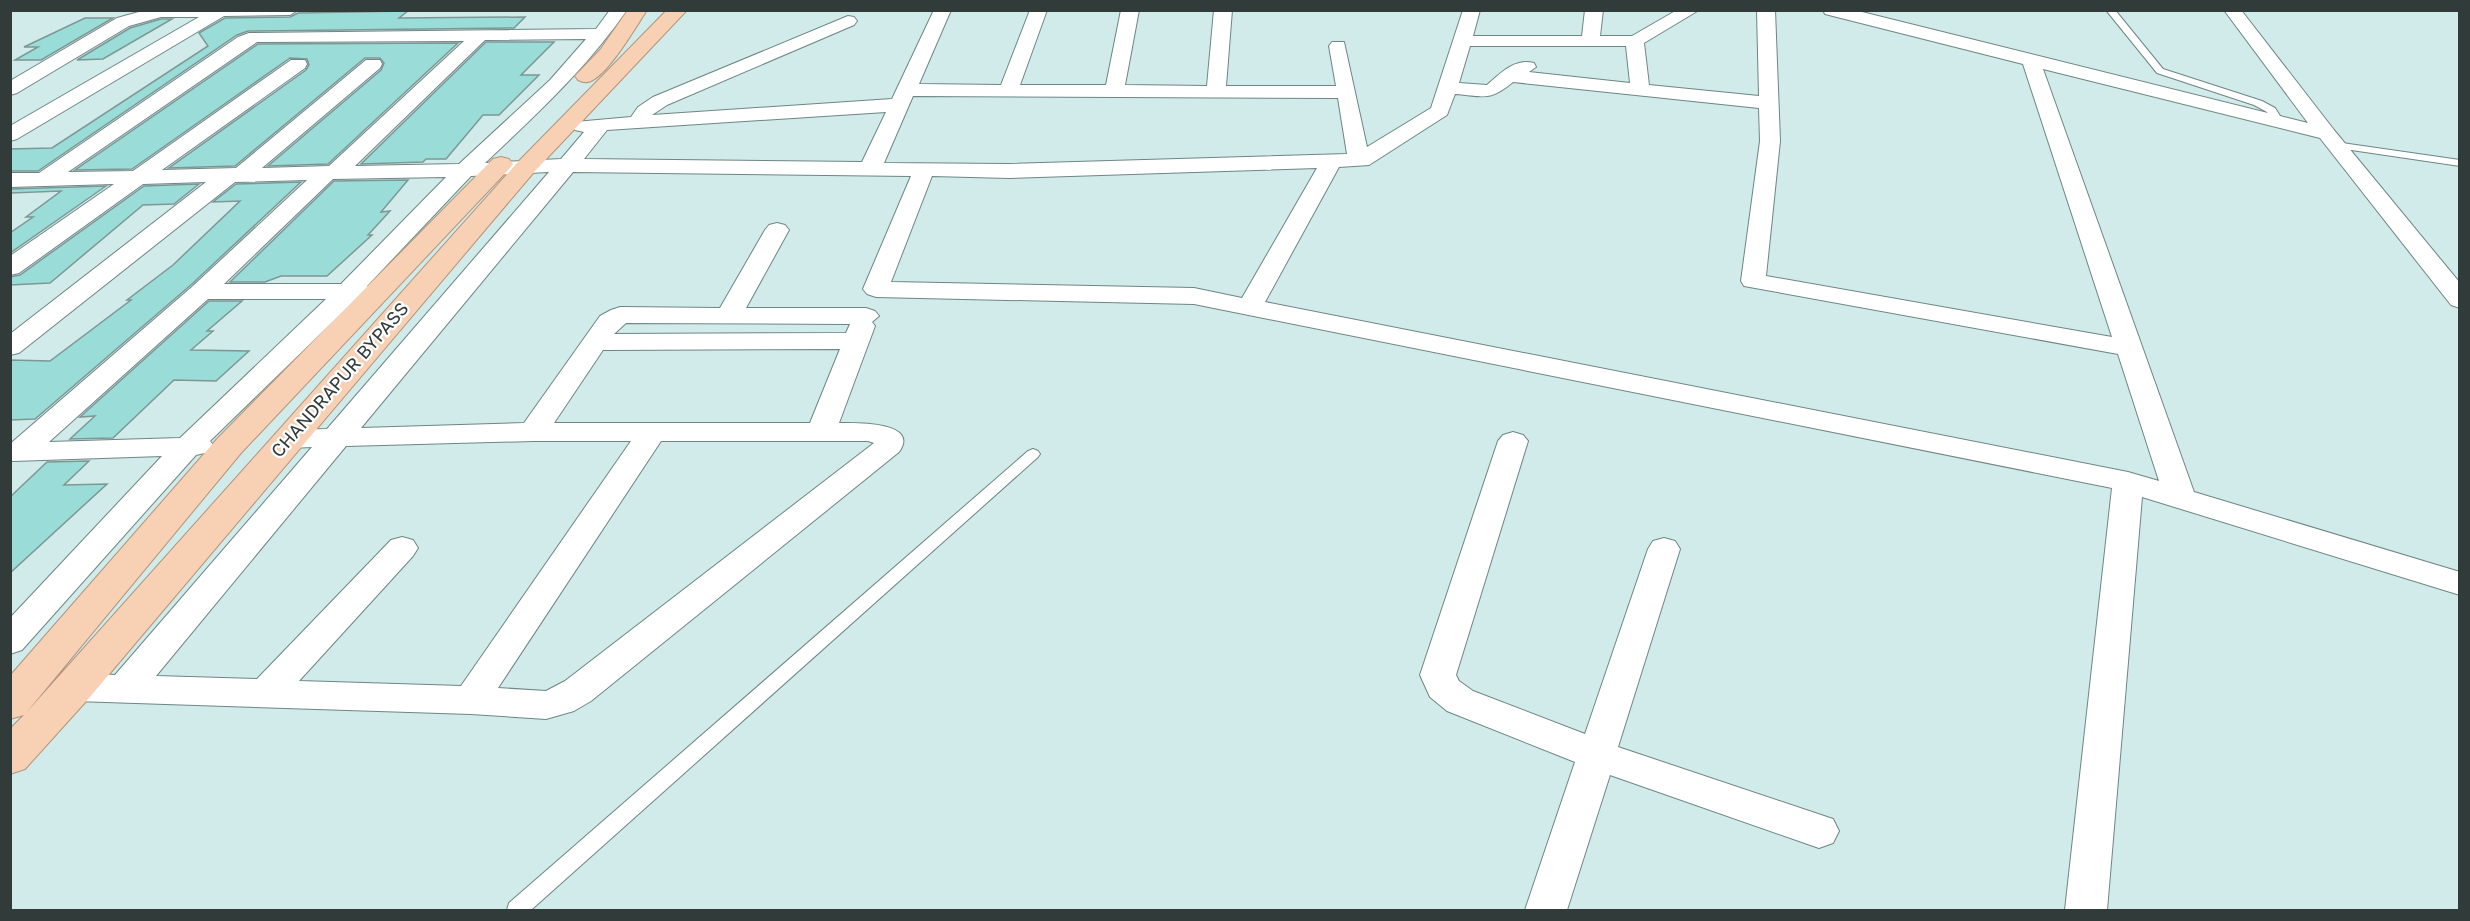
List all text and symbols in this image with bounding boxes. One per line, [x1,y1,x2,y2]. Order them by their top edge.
street label: CHANDRAPUR BYPASS [266,297,413,461]

